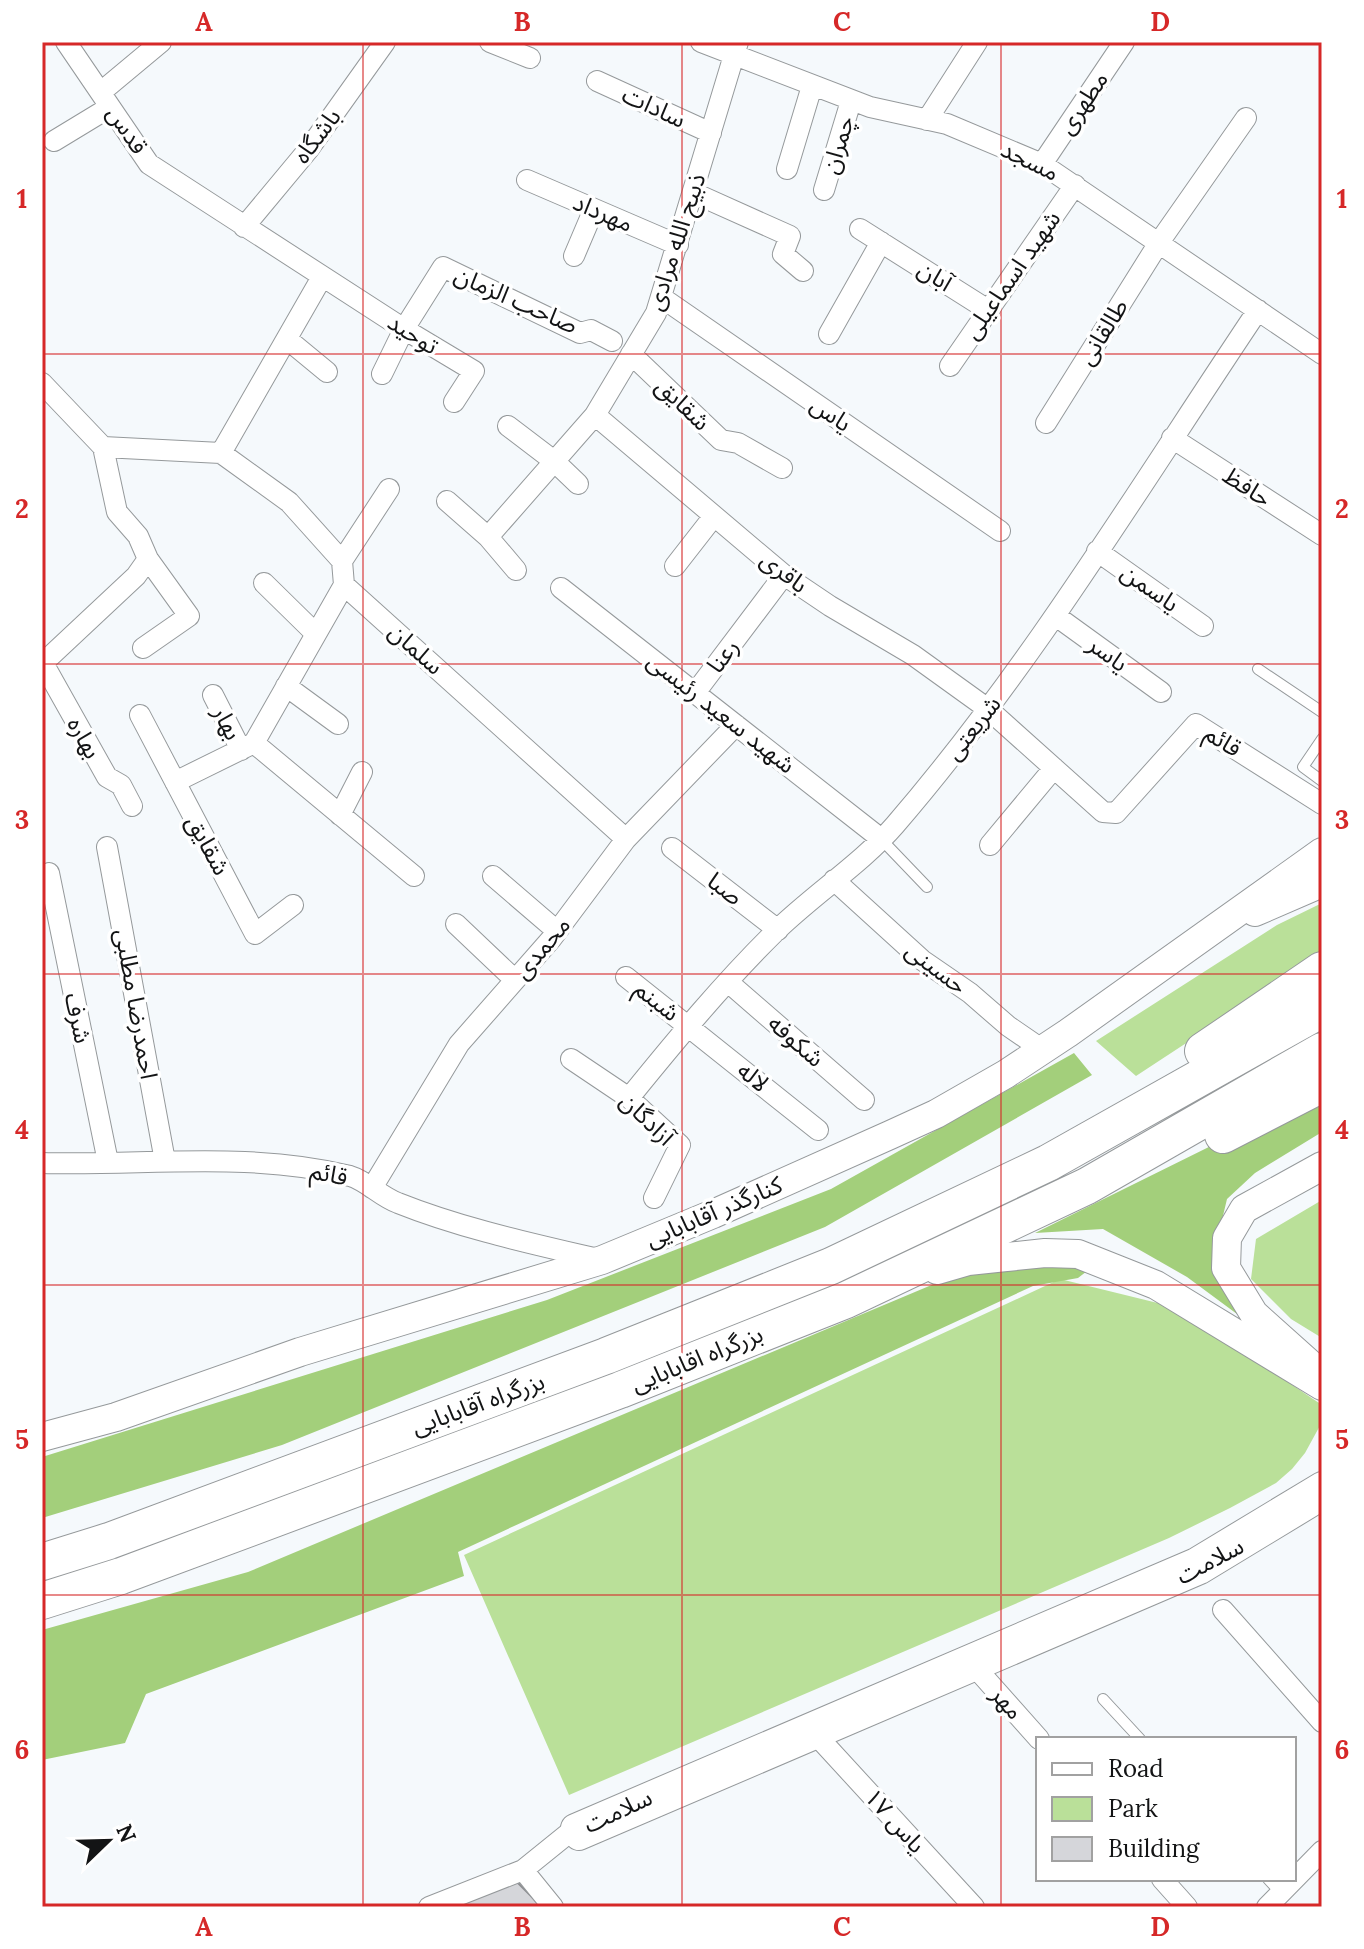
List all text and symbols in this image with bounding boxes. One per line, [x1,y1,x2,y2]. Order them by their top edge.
text: A [195,5,213,38]
text: B [513,5,531,38]
text: C [833,5,851,38]
text: D [1150,5,1170,38]
street label: مطهری [1050,65,1115,140]
street label: سادات [617,78,691,135]
street label: قدس [100,99,155,160]
street label: باشگاه [286,102,347,169]
street label: چمران [814,112,861,178]
street label: مسجد [996,133,1064,188]
street label: ذبیح الله مرادی [639,169,714,315]
text: 1 [17,182,27,215]
text: 1 [1337,182,1347,215]
street label: مهرداد [569,186,638,239]
street label: شهید اسماعیلی [956,204,1067,345]
street label: آبان [912,253,959,299]
street label: صاحب الزمان [450,259,583,341]
street label: طالقانی [1070,293,1135,371]
street label: توحید [382,306,445,361]
street label: شقایق [649,370,717,437]
street label: یاس [805,389,858,439]
street label: حافظ [1217,459,1277,514]
text: 2 [15,492,29,525]
text: 2 [1335,492,1349,525]
street label: باقری [754,544,814,600]
street label: یاسمن [1115,556,1186,619]
street label: سلمان [382,616,450,681]
street label: یاسر [1081,628,1135,679]
street label: رعنا [700,632,746,679]
street label: شهید سعید رئیسی [641,645,802,780]
street label: شریعتی [938,689,1008,766]
street label: بهار [205,700,249,745]
street label: بهاره [60,711,108,764]
street label: قائم [1198,717,1247,765]
text: 3 [15,803,29,836]
text: 3 [1335,803,1349,836]
street label: شقایق [180,809,237,880]
street label: صبا [701,865,749,912]
street label: محمدی [506,910,577,986]
street label: احمدرضا مطلبی [108,926,165,1082]
street label: حسینی [899,934,973,1001]
street label: شبنم [627,973,686,1029]
street label: شرف [58,990,99,1046]
street label: شکوفه [762,1008,831,1074]
street label: لاله [731,1055,775,1099]
street label: آزادگان [613,1085,682,1153]
text: 4 [15,1113,29,1146]
text: 4 [1335,1113,1349,1146]
street label: قائم [307,1154,351,1195]
street label: کنارگذر آقابابایی [641,1168,788,1254]
street label: بزرگراه اقابابایی [626,1318,767,1399]
street label: بزرگراه آقابابایی [407,1365,549,1442]
text: 5 [15,1423,29,1456]
text: 5 [1335,1423,1349,1456]
street label: سلامت [1171,1530,1249,1591]
street label: مهر [984,1679,1030,1726]
text: 6 [15,1733,29,1766]
text: 6 [1335,1733,1349,1766]
legend [1036,1737,1296,1881]
text: Road [1108,1753,1164,1784]
street label: سلامت [579,1781,657,1840]
street label: یاس ۱۷ [858,1782,933,1860]
text: Park [1108,1793,1158,1824]
north arrow [68,1801,148,1881]
text: N [110,1820,143,1846]
text: Building [1108,1833,1200,1864]
text: A [195,1910,213,1943]
text: B [513,1910,531,1943]
text: C [833,1910,851,1943]
text: D [1150,1910,1170,1943]

